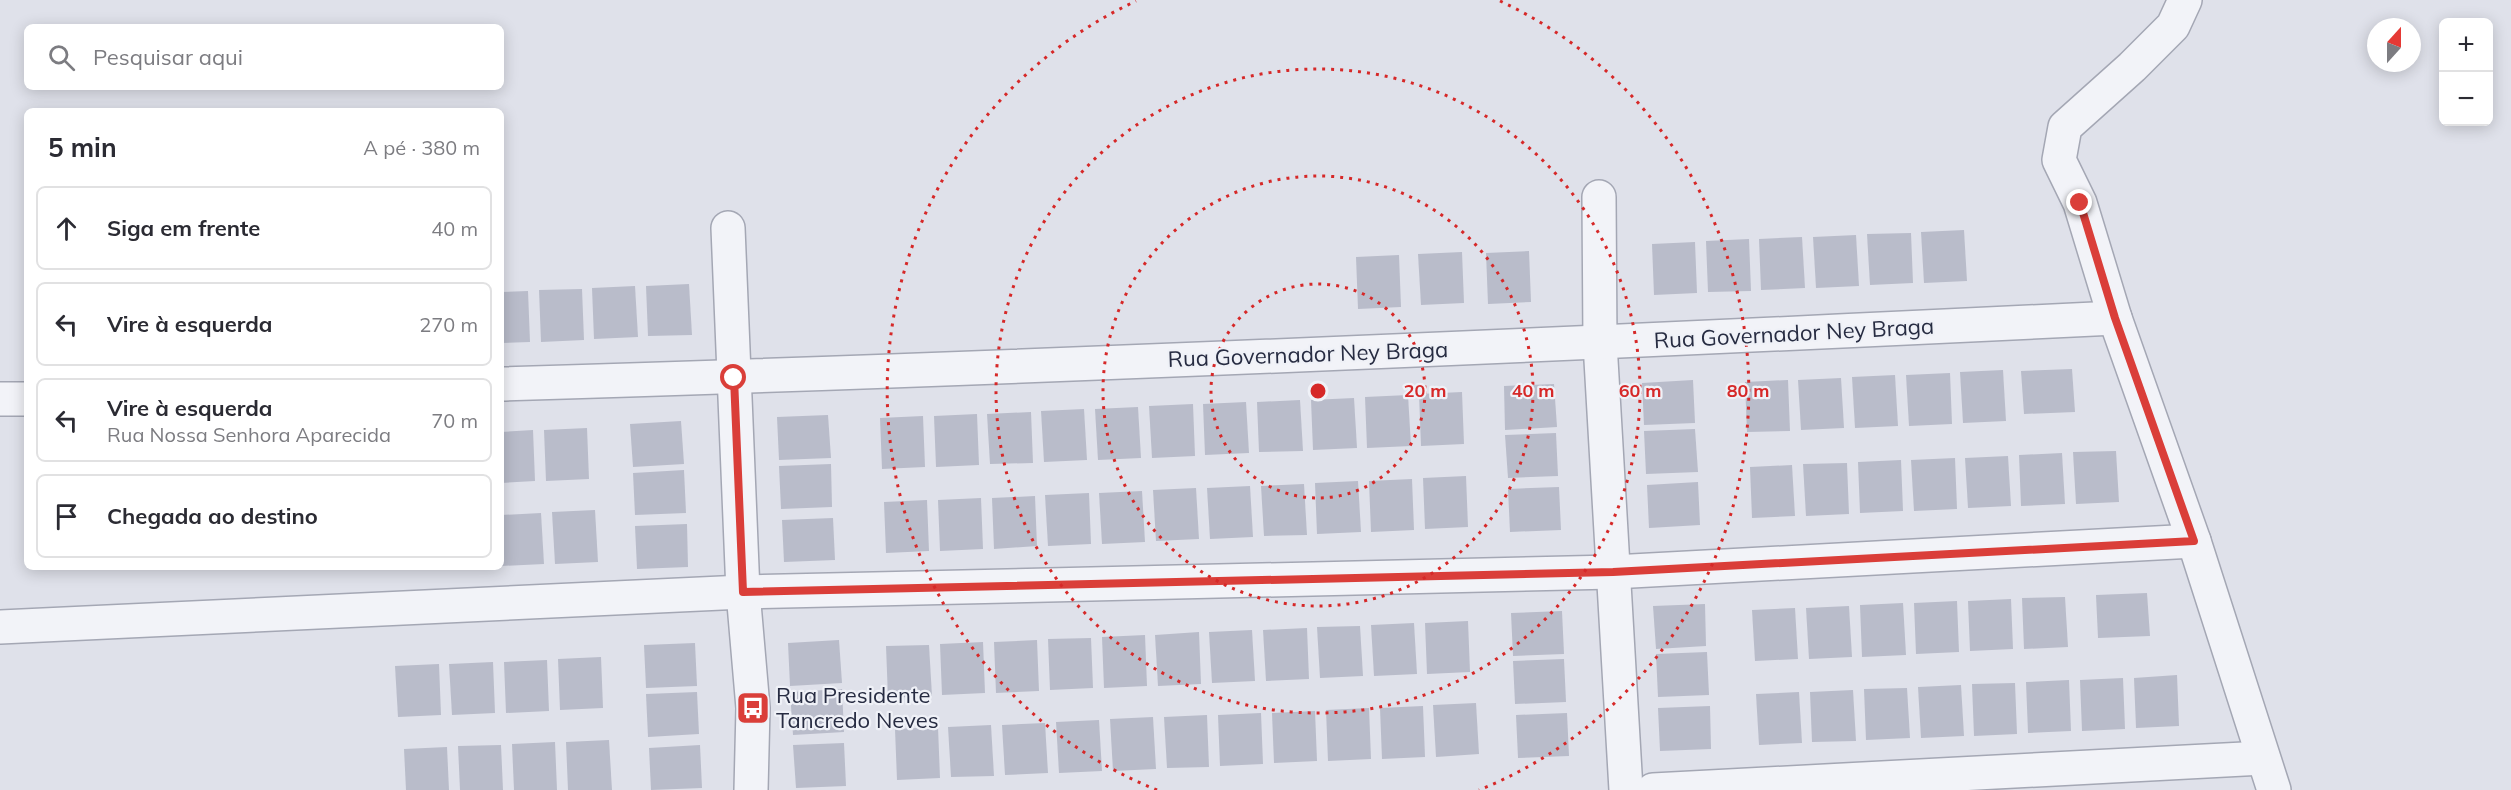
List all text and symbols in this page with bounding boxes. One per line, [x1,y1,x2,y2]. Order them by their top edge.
north arrow [2367,18,2421,72]
map controls [2439,18,2493,126]
button: + [2439,18,2493,72]
search box [24,24,504,90]
icon: search [45,41,78,74]
text: Pesquisar aqui [93,43,243,71]
button: − [2439,72,2493,126]
text: 5 min [48,131,117,164]
text: A pé · 380 m [363,135,480,160]
route end [2066,189,2092,215]
icon: ahead [50,212,83,245]
text: Siga em frente [107,214,260,242]
text: 40 m [431,216,478,241]
icon: left [50,308,83,341]
text: Vire à esquerda [107,310,272,338]
text: 270 m [419,312,478,337]
street label: Rua Governador Ney Braga [1653,312,1935,354]
street label: Rua Governador Ney Braga [1167,335,1449,373]
route start [720,364,746,390]
text: 20 m [1404,379,1446,402]
text: 40 m [1512,379,1554,402]
text: 60 m [1619,379,1661,402]
text: 80 m [1727,379,1769,402]
centre of rings [1308,381,1328,401]
text: Vire à esquerda [107,394,272,422]
icon: left [50,404,83,437]
text: 70 m [431,408,478,433]
text: Rua Nossa Senhora Aparecida [107,422,391,447]
icon: arrive [50,500,83,533]
text: Chegada ao destino [107,502,318,530]
place label: Rua Presidente Tancredo Neves [776,681,939,734]
bus stop icon: Rua Presidente Tancredo Neves [735,690,771,726]

